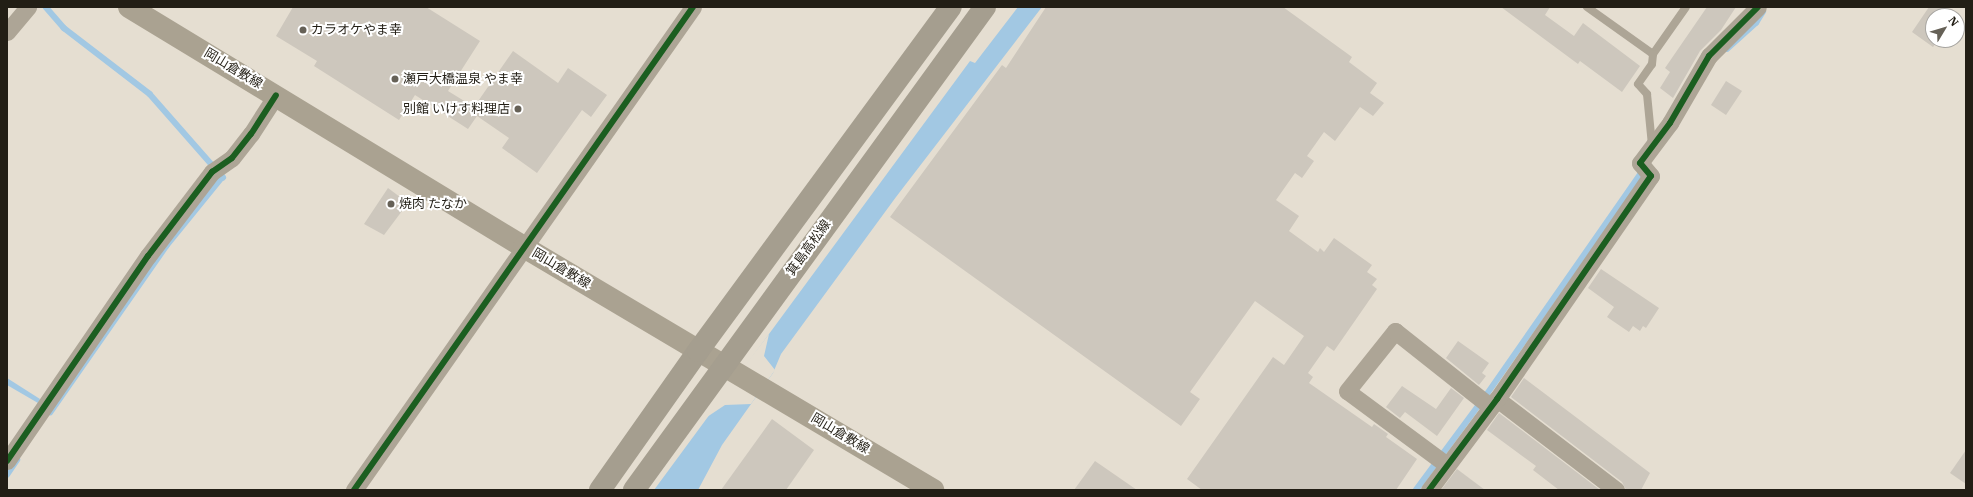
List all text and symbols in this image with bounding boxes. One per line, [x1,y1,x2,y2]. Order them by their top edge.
north arrow [1925,8,1965,48]
text: N [1945,13,1962,29]
place label: カラオケやま幸 [311,22,402,38]
marker: カラオケやま幸 [298,25,308,35]
street label: 岡山倉敷線 [201,46,265,92]
place label: 瀬戸大橋温泉 やま幸 [403,71,523,87]
marker: 瀬戸大橋温泉 やま幸 [390,74,400,84]
place label: 別館 いけす料理店 [403,101,510,117]
marker: 別館 いけす料理店 [513,104,523,114]
place label: 焼肉 たなか [399,196,467,212]
marker: 焼肉 たなか [386,199,396,209]
street label: 箕島高松線 [784,217,834,279]
street label: 岡山倉敷線 [529,246,593,292]
street label: 岡山倉敷線 [808,411,872,457]

